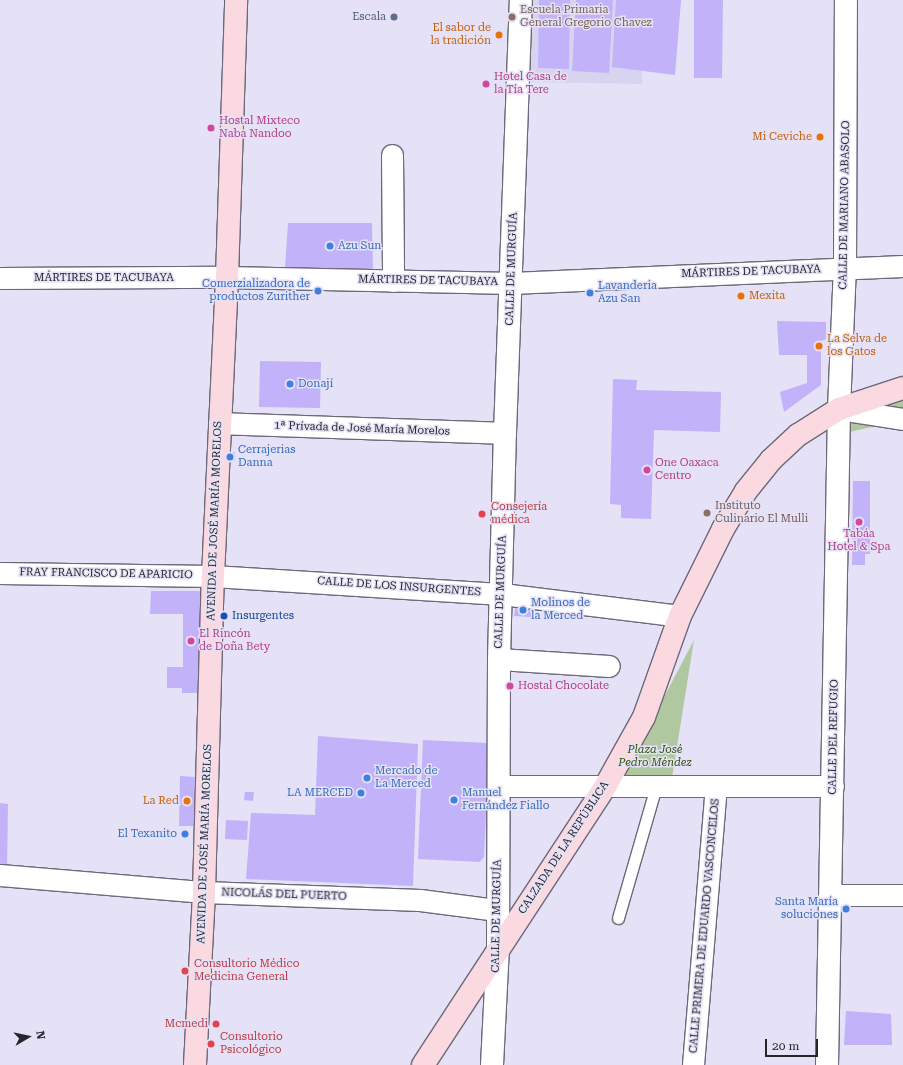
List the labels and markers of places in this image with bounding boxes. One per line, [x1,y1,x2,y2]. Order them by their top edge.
place label: Escuela Primaria General Gregorio Chavez [520,4,652,30]
place label: Escala [352,10,386,24]
marker: Escala [389,12,399,22]
marker: Escuela Primaria General Gregorio Chavez [507,12,517,22]
place label: El sabor de la tradición [430,22,491,48]
marker: El sabor de la tradición [494,30,504,40]
place label: Hotel Casa de la Tía Tere [494,71,567,97]
marker: Hotel Casa de la Tía Tere [481,79,491,89]
place label: Hostal Mixteco Naba Nandoo [219,115,300,141]
marker: Hostal Mixteco Naba Nandoo [206,123,216,133]
place label: Mi Ceviche [752,130,812,144]
marker: Mi Ceviche [815,132,825,142]
place label: Azu Sun [338,239,381,253]
marker: Azu Sun [325,241,335,251]
place label: Comerzializadora de productos Zurither [202,278,310,304]
place label: Lavanderia Azu San [598,280,657,306]
marker: Comerzializadora de productos Zurither [313,286,323,296]
marker: Lavanderia Azu San [585,288,595,298]
place label: Mexita [749,289,785,303]
marker: Mexita [736,291,746,301]
place label: La Selva de los Gatos [827,333,887,359]
marker: La Selva de los Gatos [814,341,824,351]
place label: Donají [298,377,333,391]
marker: Donají [285,379,295,389]
place label: Cerrajerias Danna [238,444,295,470]
marker: Cerrajerias Danna [225,452,235,462]
place label: One Oaxaca Centro [655,457,719,483]
marker: One Oaxaca Centro [642,465,652,475]
place label: Instituto Culinario El Mulli [715,500,808,526]
place label: Consejería médica [491,501,547,527]
marker: Consejería médica [476,508,488,520]
marker: Instituto Culinario El Mulli [702,508,712,518]
marker: Tabáa Hotel & Spa [854,517,864,527]
place label: Tabáa Hotel & Spa [828,528,890,554]
place label: Molinos de la Merced [531,597,590,623]
marker: Molinos de la Merced [518,605,528,615]
place label: Insurgentes [232,609,294,623]
marker: Insurgentes [219,611,229,621]
place label: El Rincón de Doña Bety [199,628,270,654]
marker: El Rincón de Doña Bety [186,636,196,646]
place label: Hostal Chocolate [518,679,609,693]
marker: Hostal Chocolate [505,681,515,691]
place label: Mercado de La Merced [375,765,438,791]
marker: Mercado de La Merced [362,773,372,783]
place label: LA MERCED [287,786,353,800]
place label: Manuel Fernández Fiallo [462,787,549,813]
marker: LA MERCED [356,788,366,798]
place label: La Red [143,794,179,808]
marker: Manuel Fernández Fiallo [449,795,459,805]
marker: La Red [182,796,192,806]
place label: El Texanito [118,827,177,841]
marker: El Texanito [180,829,190,839]
place label: Santa María soluciones [775,896,838,922]
marker: Santa María soluciones [841,904,851,914]
place label: Consultorio Médico Medicina General [194,958,299,984]
marker: Consultorio Médico Medicina General [179,965,191,977]
place label: Mcmedi [165,1017,208,1031]
marker: Mcmedi [211,1019,221,1029]
place label: Consultorio Psicológico [220,1031,283,1057]
marker: Consultorio Psicológico [205,1038,217,1050]

